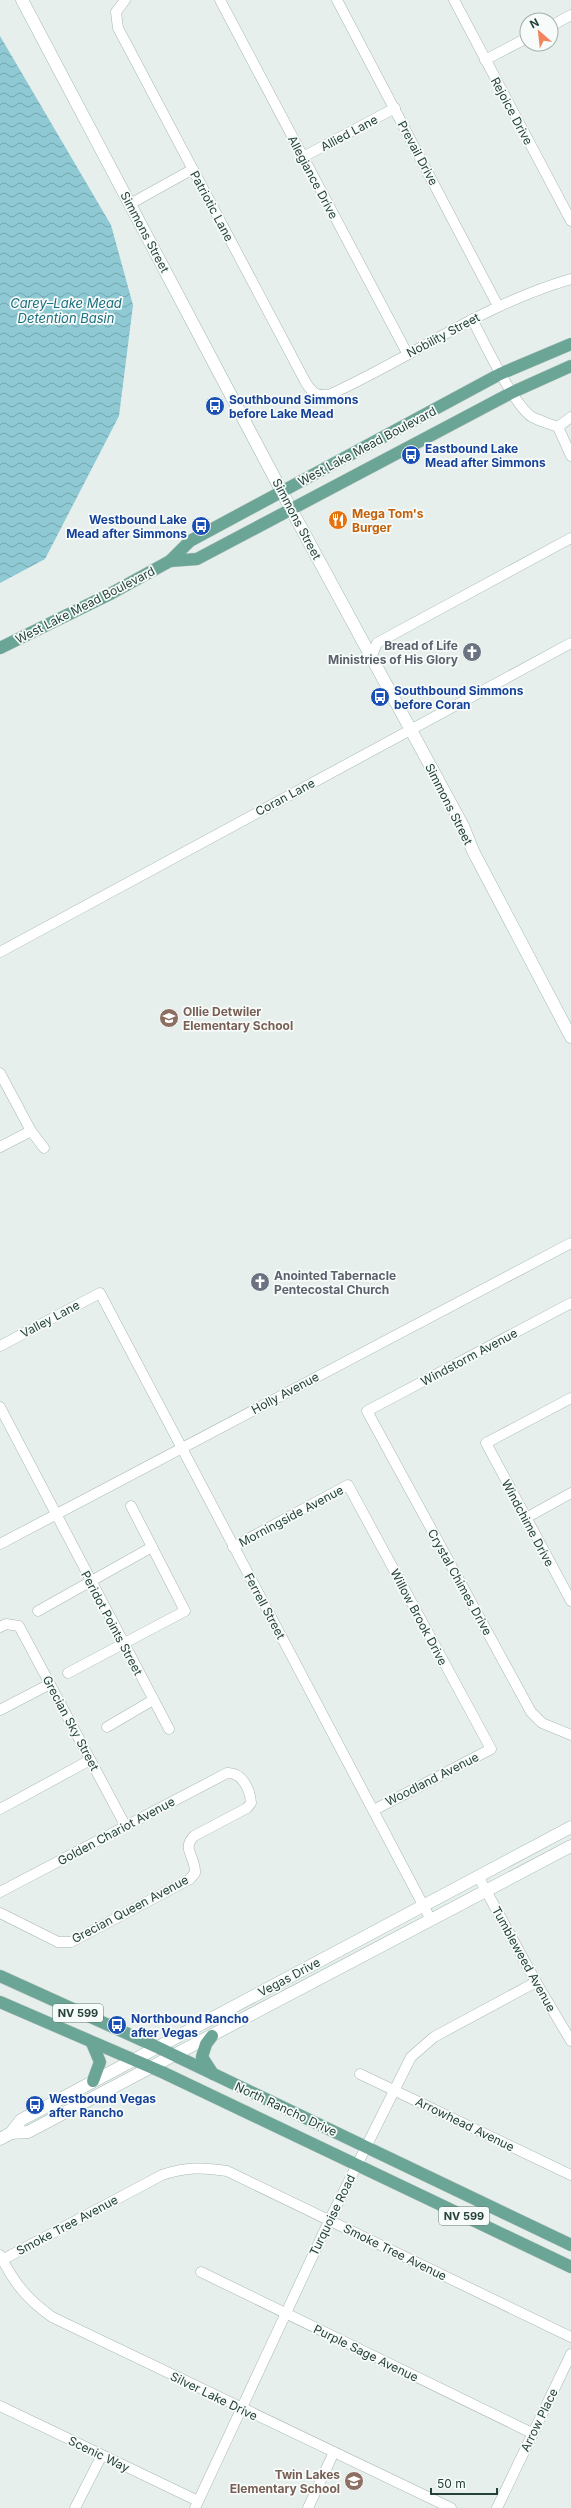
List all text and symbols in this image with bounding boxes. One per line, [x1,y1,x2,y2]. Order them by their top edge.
north arrow [519,12,559,52]
text: N [527,15,541,31]
street label: Rejoice Drive [488,75,536,147]
street label: Allied Lane [318,112,380,154]
street label: Prevail Drive [395,118,441,188]
street label: Allegiance Drive [285,133,341,221]
street label: Patriotic Lane [187,168,237,244]
street label: Simmons Street [117,189,173,275]
water label: Carey–Lake Mead Detention Basin [10,295,122,326]
street label: Nobility Street [404,309,482,361]
place label: Southbound Simmons before Lake Mead [229,392,359,421]
bus stop icon: Southbound Simmons before Lake Mead [204,395,226,417]
street label: West Lake Mead Boulevard [295,403,439,489]
place label: Eastbound Lake Mead after Simmons [425,441,546,470]
bus stop icon: Eastbound Lake Mead after Simmons [400,444,422,466]
street label: Simmons Street [269,476,325,562]
place label: Mega Tom's Burger [352,506,424,535]
restaurant icon: Mega Tom's Burger [327,509,349,531]
place label: Westbound Lake Mead after Simmons [66,512,187,541]
bus stop icon: Westbound Lake Mead after Simmons [190,515,212,537]
street label: West Lake Mead Boulevard [13,563,157,647]
place label: Bread of Life Ministries of His Glory [328,638,459,667]
church icon: Bread of Life Ministries of His Glory [461,641,483,663]
place label: Southbound Simmons before Coran [394,683,524,712]
bus stop icon: Southbound Simmons before Coran [369,686,391,708]
street label: Simmons Street [422,761,476,847]
street label: Coran Lane [253,775,317,819]
place label: Ollie Detwiler Elementary School [183,1004,293,1033]
school or university icon: Ollie Detwiler Elementary School [158,1007,180,1029]
place label: Anointed Tabernacle Pentecostal Church [274,1268,396,1297]
church icon: Anointed Tabernacle Pentecostal Church [249,1271,271,1293]
street label: Valley Lane [18,1297,82,1341]
street label: Windstorm Avenue [418,1325,520,1389]
street label: Holly Avenue [249,1369,321,1417]
street label: Windchime Drive [499,1477,557,1569]
street label: Morningside Avenue [236,1482,346,1550]
street label: Crystal Chimes Drive [425,1526,495,1638]
street label: Willow Brook Drive [387,1566,451,1668]
street label: Peridot Points Street [78,1568,146,1678]
street label: Ferrell Street [241,1570,289,1642]
street label: Grecian Sky Street [40,1673,102,1773]
street label: Woodland Avenue [383,1749,481,1809]
street label: Golden Chariot Avenue [55,1794,177,1868]
street label: Grecian Queen Avenue [69,1872,191,1946]
street label: Tumbleweed Avenue [489,1904,559,2014]
street label: Vegas Drive [255,1954,323,2000]
road number: NV 599 [53,2004,103,2022]
place label: Northbound Rancho after Vegas [131,2011,249,2040]
bus stop icon: Northbound Rancho after Vegas [106,2014,128,2036]
street label: North Rancho Drive [232,2079,340,2139]
place label: Westbound Vegas after Rancho [49,2091,156,2120]
bus stop icon: Westbound Vegas after Rancho [24,2094,46,2116]
street label: Arrowhead Avenue [413,2094,517,2154]
street label: Turquoise Road [306,2172,358,2258]
street label: Smoke Tree Avenue [14,2192,120,2258]
road number: NV 599 [439,2207,489,2225]
street label: Smoke Tree Avenue [341,2220,449,2284]
street label: Purple Sage Avenue [311,2321,421,2385]
street label: Silver Lake Drive [168,2368,260,2424]
street label: Arrow Place [517,2386,561,2454]
street label: Scenic Way [66,2433,132,2475]
place label: Twin Lakes Elementary School [230,2467,340,2496]
school or university icon: Twin Lakes Elementary School [343,2470,365,2492]
scale bar [431,2470,497,2496]
text: 50 m [437,2476,466,2491]

